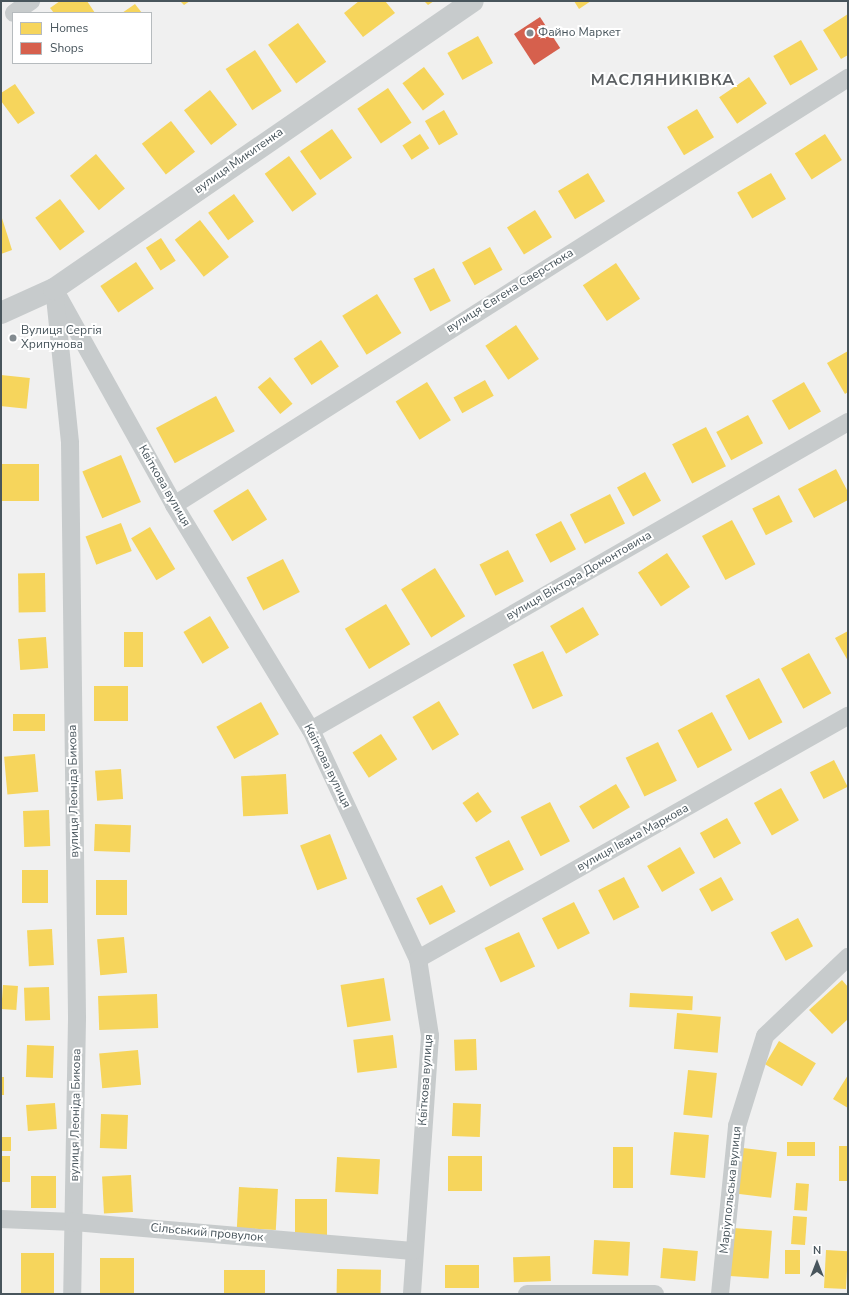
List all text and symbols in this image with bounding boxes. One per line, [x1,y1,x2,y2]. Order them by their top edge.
legend [12,12,152,64]
text: Homes [50,20,88,36]
place label: Файно Маркет [538,26,621,40]
marker: Файно Маркет [525,28,535,38]
text: Shops [50,40,84,56]
district label: МАСЛЯНИКІВКА [591,70,735,90]
street label: вулиця Микитенка [192,125,286,197]
street label: вулиця Євгена Сверстюка [444,246,576,336]
place label: Вулиця Сергія Хрипунова [21,324,102,352]
marker: Вулиця Сергія Хрипунова [8,333,18,343]
street label: Квіткова вулиця [135,443,193,529]
street label: вулиця Віктора Домонтовича [504,528,654,624]
street label: Квіткова вулиця [300,722,354,810]
street label: вулиця Леоніда Бикова [66,724,82,858]
street label: вулиця Івана Маркова [574,801,692,875]
street label: Квіткова вулиця [416,1034,436,1126]
street label: вулиця Леоніда Бикова [68,1048,84,1182]
street label: Маріупольська вулиця [717,1126,745,1254]
street label: Сільський провулок [150,1221,264,1245]
north arrow [797,1243,837,1283]
text: N [813,1243,821,1258]

